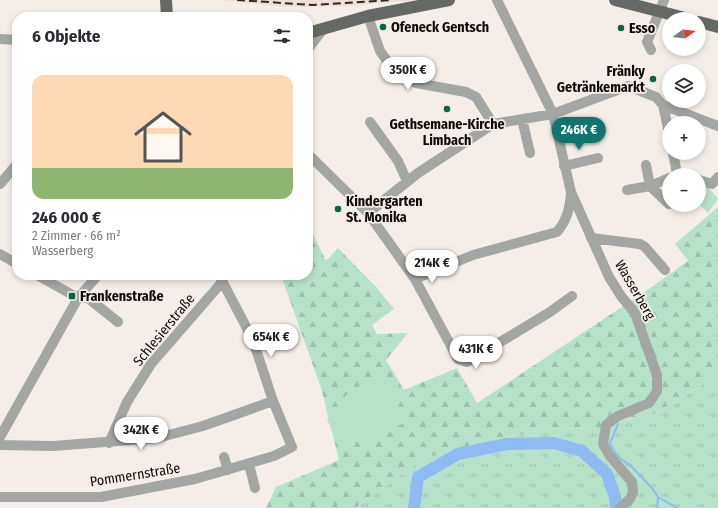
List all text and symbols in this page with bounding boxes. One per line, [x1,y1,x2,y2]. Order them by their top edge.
north arrow [662,12,706,56]
map controls [662,12,706,212]
place label: Ofeneck Gentsch [391,19,489,36]
place label: Esso [629,20,656,37]
marker: Ofeneck Gentsch [378,22,388,32]
marker: Esso [616,23,626,33]
icon: filters [271,25,293,47]
text: 6 Objekte [32,26,100,47]
pin: 350K € [375,57,441,91]
text: 350K € [390,62,426,77]
place label: Fränky Getränkemarkt [557,63,646,96]
button: layers [662,64,706,108]
marker: Fränky Getränkemarkt [648,74,658,84]
icon: home [127,101,199,173]
marker: Gethsemane-Kirche Limbach [442,104,452,114]
place label: Gethsemane-Kirche Limbach [389,116,505,149]
button: + [662,116,706,160]
pin: 246K € [546,117,612,151]
text: 246K € [561,122,597,137]
button: − [662,168,706,212]
place label: Kindergarten St. Monika [346,193,423,226]
marker: Kindergarten St. Monika [333,204,343,214]
text: 246 000 € [32,207,101,228]
text: 2 Zimmer · 66 m² [32,228,121,243]
text: Wasserberg [32,243,93,258]
pin: 214K € [399,250,465,284]
text: 214K € [414,255,450,270]
street label: Wasserberg [611,257,659,323]
place label: Frankenstraße [80,288,164,305]
street label: Schlesierstraße [130,290,198,370]
marker: Frankenstraße [67,291,77,301]
pin: 654K € [238,324,304,358]
text: 654K € [252,329,290,344]
pin: 431K € [443,336,509,370]
text: 431K € [458,341,494,356]
pin: 342K € [108,417,174,451]
text: 342K € [123,422,159,437]
street label: Pommernstraße [89,459,181,491]

